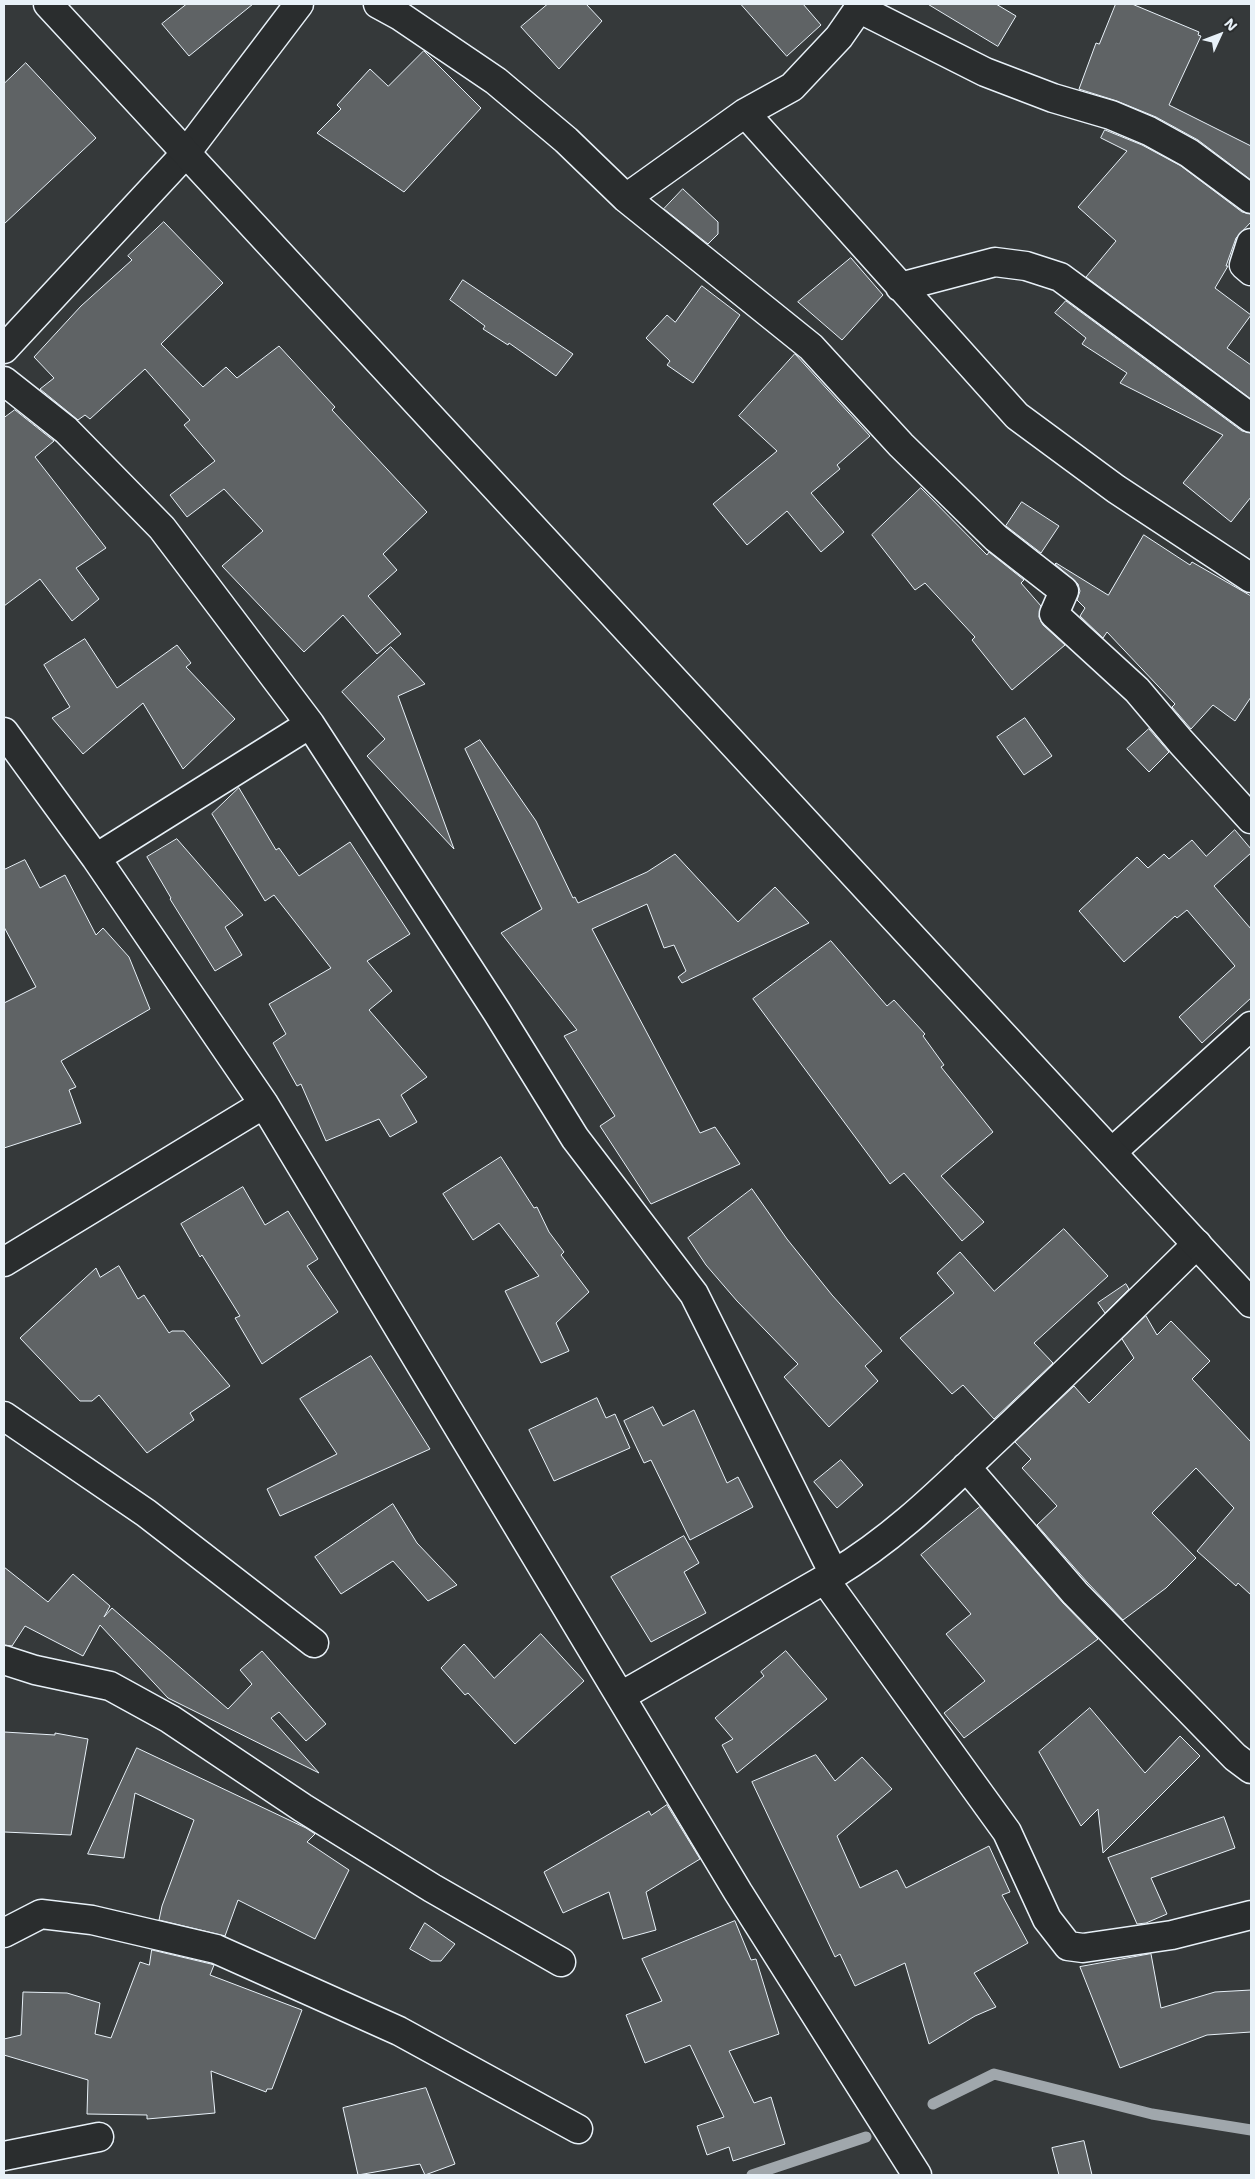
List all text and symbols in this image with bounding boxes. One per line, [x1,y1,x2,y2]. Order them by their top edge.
north arrow [1195,10,1245,60]
text: N [1221,15,1241,35]

